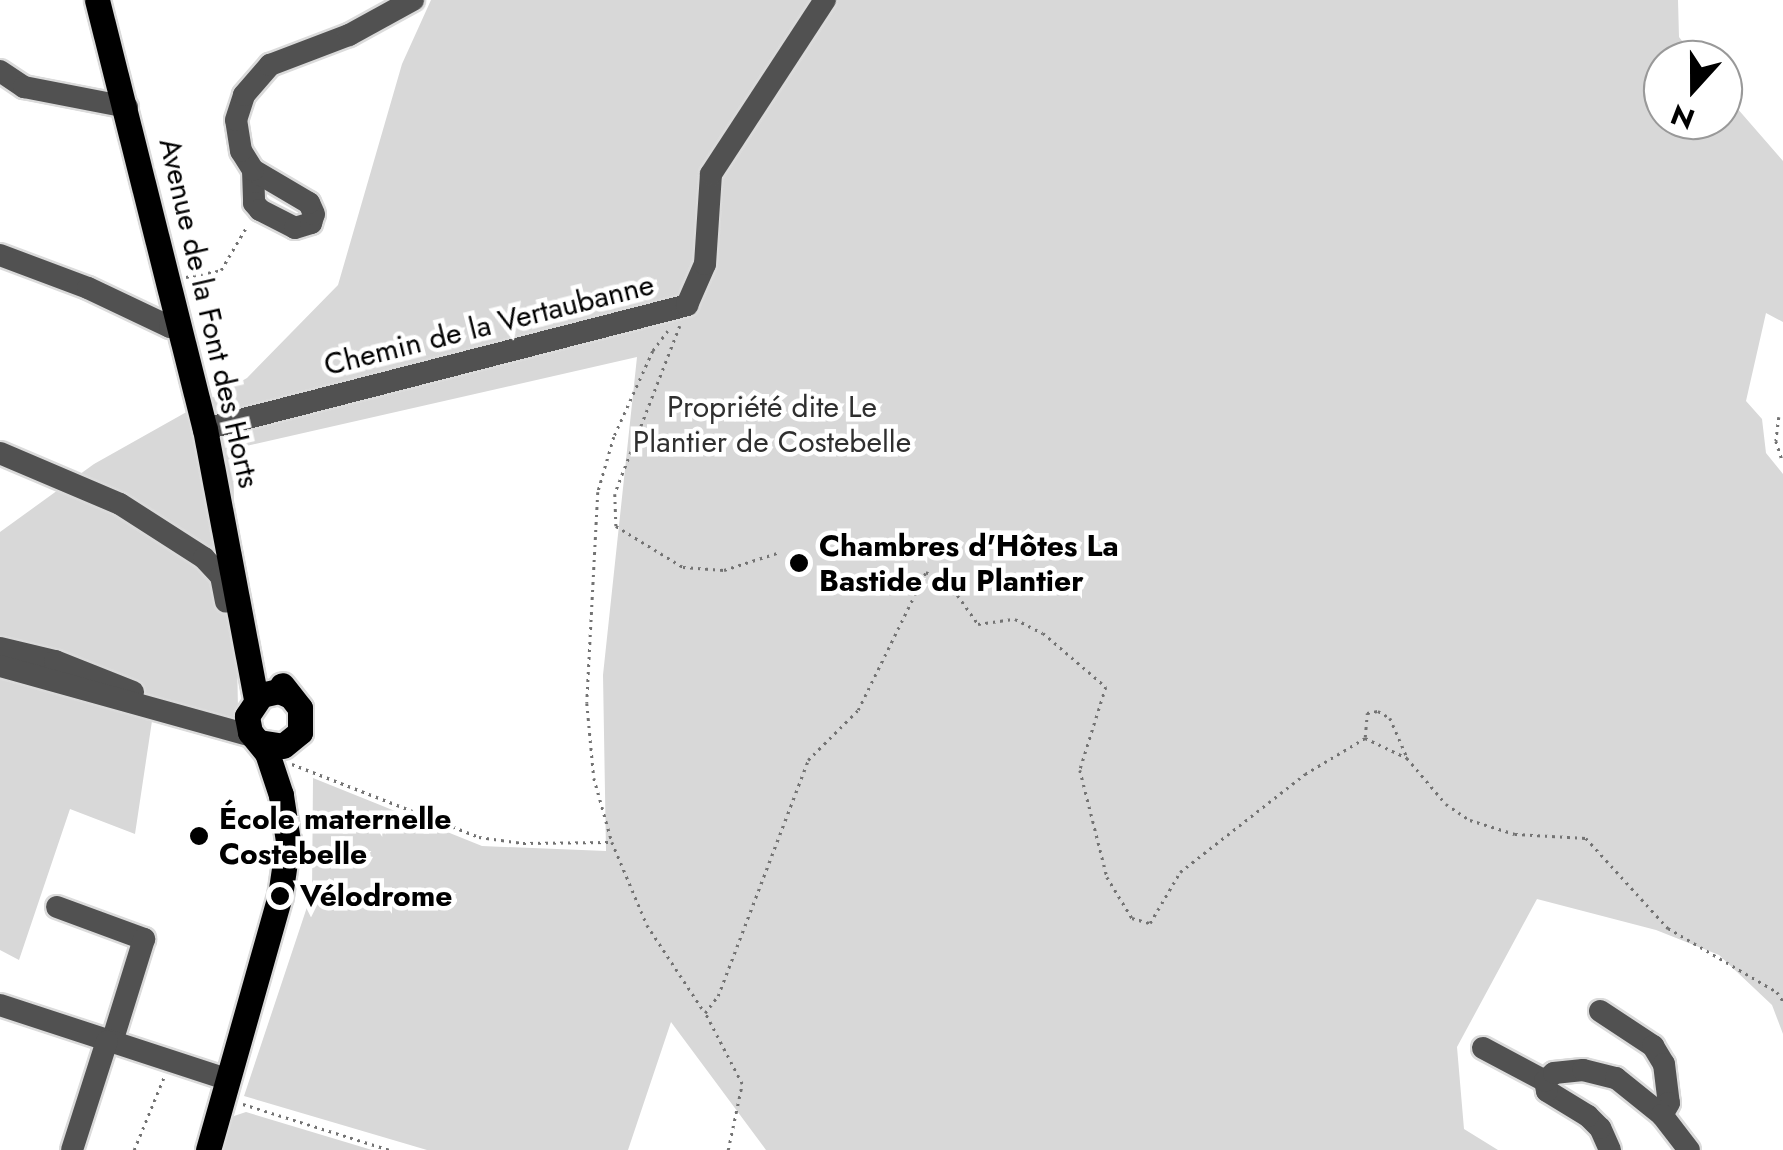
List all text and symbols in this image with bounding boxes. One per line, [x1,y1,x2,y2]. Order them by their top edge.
north arrow [1643,40,1743,140]
text: N [1665,93,1701,140]
street label: Avenue de la Font des Horts [151,135,267,491]
street label: Chemin de la Vertaubanne [320,267,658,383]
park label: Propriété dite Le Plantier de Costebelle [633,389,911,460]
place label: Chambres d'Hôtes La Bastide du Plantier [819,528,1119,598]
marker: Chambres d'Hôtes La Bastide du Plantier [788,552,810,574]
place label: École maternelle Costebelle [219,801,452,872]
marker: École maternelle Costebelle [188,825,210,847]
place label: Vélodrome [300,878,453,914]
marker: Vélodrome [269,885,291,907]

